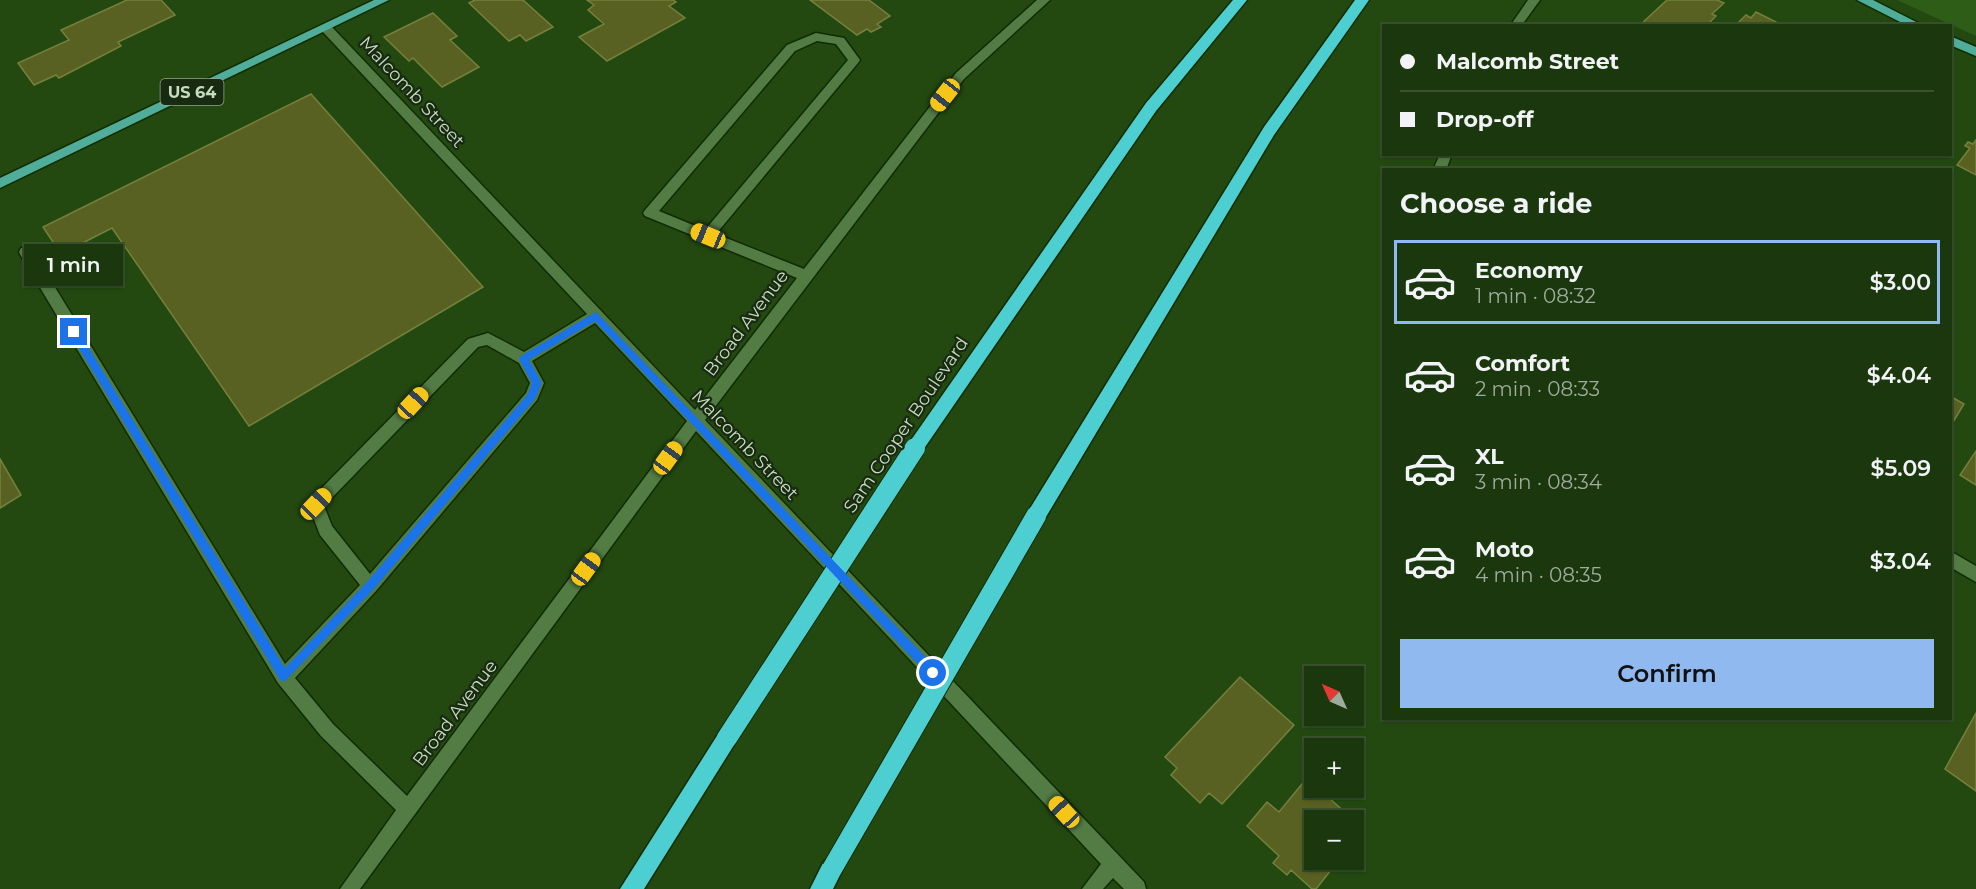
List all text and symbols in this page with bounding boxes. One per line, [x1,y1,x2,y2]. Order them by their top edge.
street label: Malcomb Street [355,32,469,152]
text: Malcomb Street [1436,48,1619,75]
car [927,75,963,115]
road number: US 64 [160,79,224,105]
text: Drop-off [1436,106,1534,133]
text: Choose a ride [1400,187,1592,220]
car [688,221,728,251]
callout: 1 min [25,245,124,287]
text: 1 min [47,253,100,277]
icon: car [1403,255,1457,309]
text: Economy [1475,257,1583,284]
street label: Broad Avenue [699,265,793,380]
text: $3.00 [1870,269,1931,296]
text: 1 min · 08:32 [1475,284,1596,308]
route end [60,318,87,345]
street label: Sam Cooper Boulevard [839,333,973,517]
icon: car [1403,348,1457,402]
text: Comfort [1475,350,1570,377]
text: $4.04 [1867,362,1931,389]
text: 2 min · 08:33 [1475,377,1600,401]
car [394,384,432,422]
street label: Malcomb Street [687,385,803,505]
car [650,438,686,478]
icon: car [1403,441,1457,495]
text: XL [1475,443,1504,470]
text: $5.09 [1871,455,1931,482]
text: 3 min · 08:34 [1475,470,1602,494]
car [297,485,335,523]
icon: car [1403,534,1457,588]
text: Moto [1475,536,1534,563]
text: $3.04 [1870,548,1931,575]
car [568,549,604,589]
text: 4 min · 08:35 [1475,563,1602,587]
button: Confirm [1400,639,1934,708]
street label: Broad Avenue [408,655,502,770]
route start [919,659,946,686]
north arrow [1304,666,1364,726]
map controls [1304,666,1364,870]
button: + [1304,738,1364,798]
car [1045,793,1083,831]
button: − [1304,810,1364,870]

